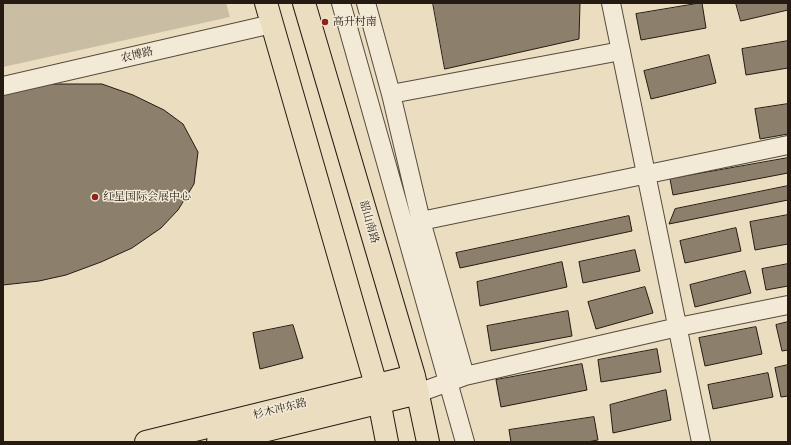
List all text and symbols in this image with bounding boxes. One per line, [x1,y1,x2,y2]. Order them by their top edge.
place label: 高升村南 [333,15,377,29]
marker: 高升村南 [320,17,330,27]
street label: 农博路 [119,45,155,65]
place label: 红星国际会展中心 [103,190,191,204]
marker: 红星国际会展中心 [90,192,100,202]
street label: 韶山南路 [357,199,381,245]
street label: 杉木冲东路 [252,396,308,422]

